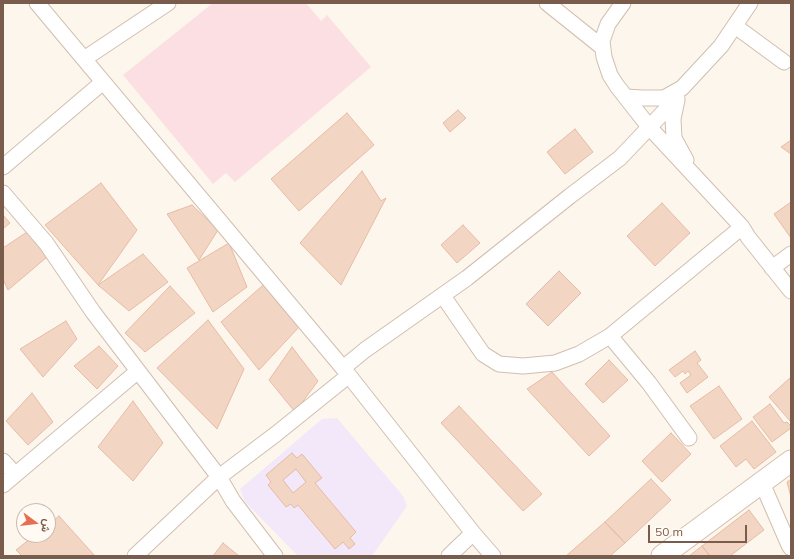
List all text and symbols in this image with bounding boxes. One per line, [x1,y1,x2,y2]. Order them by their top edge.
north arrow [16,503,56,543]
scale bar [650,517,749,543]
text: ش [38,518,55,534]
text: 50 m [655,524,683,539]

